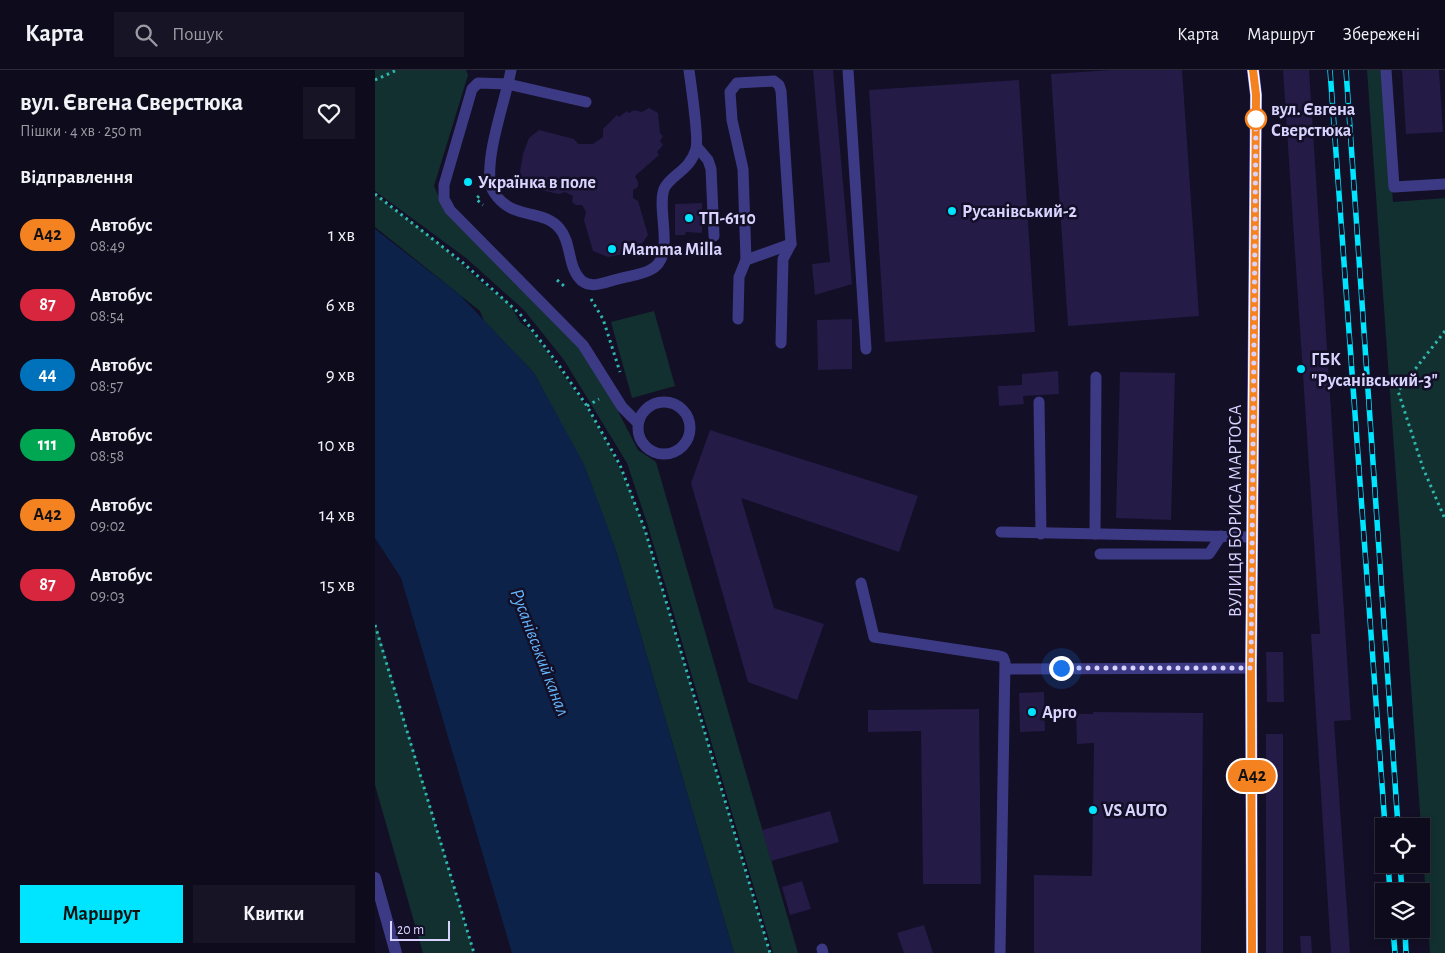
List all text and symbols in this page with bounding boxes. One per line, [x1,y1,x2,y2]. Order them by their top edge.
search box [114,12,464,57]
icon: search [132,21,160,49]
text: Карта [25,22,84,46]
text: Пошук [172,25,223,44]
text: Карта [1177,26,1219,44]
text: Маршрут [1247,26,1315,44]
text: Збережені [1343,26,1420,44]
button: heart [303,87,355,139]
text: вул. Євгена Сверстюка [20,91,243,115]
place label: вул. Євгена Сверстюка [1271,101,1356,140]
marker: вул. Євгена Сверстюка [1245,108,1267,130]
text: Пішки · 4 хв · 250 m [20,123,142,139]
text: Відправлення [20,168,133,187]
place label: Українка в поле [478,174,596,192]
marker: Українка в поле [462,176,474,188]
place label: Русанівський-2 [962,203,1077,221]
marker: Русанівський-2 [946,205,958,217]
place label: ТП-6110 [699,210,756,228]
marker: ТП-6110 [683,212,695,224]
text: Автобус [90,216,153,235]
text: А42 [33,226,62,244]
text: 1 хв [328,226,355,245]
text: 08:49 [90,238,125,254]
place label: Mamma Milla [622,241,723,259]
marker: Mamma Milla [606,243,618,255]
text: Автобус [90,286,153,305]
text: 87 [39,296,56,314]
text: 6 хв [326,296,355,315]
text: 08:54 [90,308,124,324]
place label: ГБК "Русанівський-3" [1311,351,1438,390]
text: Автобус [90,356,153,375]
marker: ГБК "Русанівський-3" [1295,363,1307,375]
text: 44 [38,366,57,384]
text: 9 хв [326,366,355,385]
text: 08:57 [90,378,123,394]
street label: ВУЛИЦЯ БОРИСА МАРТОСА [1227,404,1245,617]
text: Автобус [90,426,153,445]
text: 111 [38,436,57,454]
text: 10 хв [318,436,355,455]
text: 08:58 [90,448,124,464]
text: Автобус [90,496,153,515]
text: А42 [33,506,62,524]
text: 14 хв [319,506,355,525]
text: 09:02 [90,518,125,534]
text: Автобус [90,566,153,585]
text: 87 [39,576,56,594]
text: 15 хв [320,576,355,595]
water label: Русанівський канал [507,586,573,719]
text: 09:03 [90,588,125,604]
your location [1049,656,1074,681]
place label: Арго [1042,704,1077,722]
marker: Арго [1026,706,1038,718]
line badge: А42 [1223,760,1281,792]
text: А42 [1238,767,1266,785]
place label: VS AUTO [1103,802,1167,820]
marker: VS AUTO [1087,804,1099,816]
map controls [1375,818,1430,938]
button: locate [1375,818,1430,873]
button: layers [1375,883,1430,938]
button: Маршрут [20,885,183,943]
button: Квитки [193,885,355,943]
scale bar [390,918,450,941]
text: 20 m [397,923,424,937]

